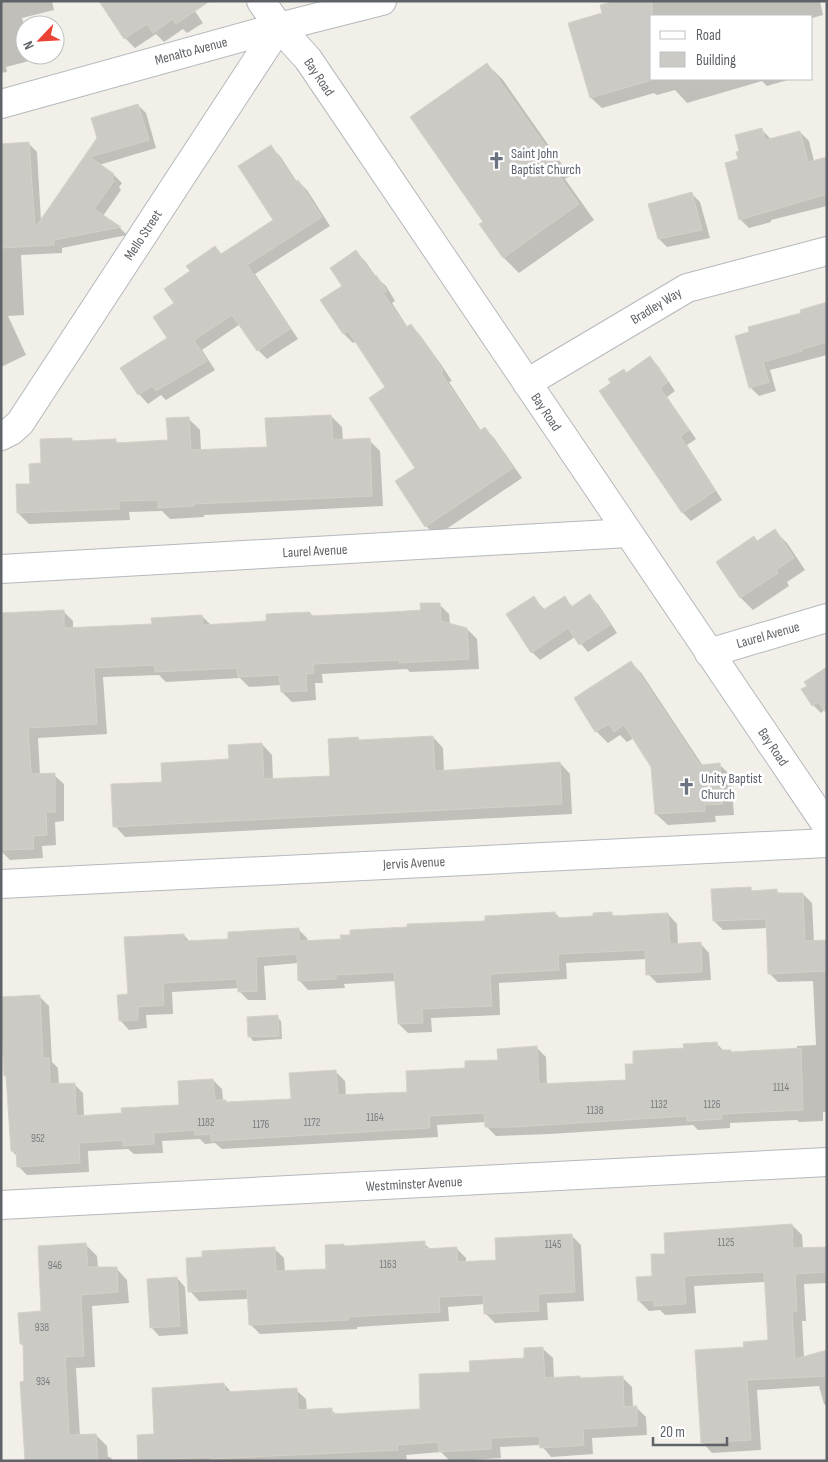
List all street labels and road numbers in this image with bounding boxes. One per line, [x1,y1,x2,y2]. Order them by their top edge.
street label: Menalto Avenue [153,33,229,69]
street label: Bay Road [300,55,338,100]
street label: Mello Street [120,207,166,263]
street label: Bradley Way [627,284,685,328]
street label: Bay Road [527,390,565,435]
street label: Laurel Avenue [282,541,348,561]
street label: Laurel Avenue [734,618,802,652]
street label: Bay Road [754,725,792,770]
street label: Jervis Avenue [382,853,445,873]
street label: Westminster Avenue [365,1173,463,1195]

